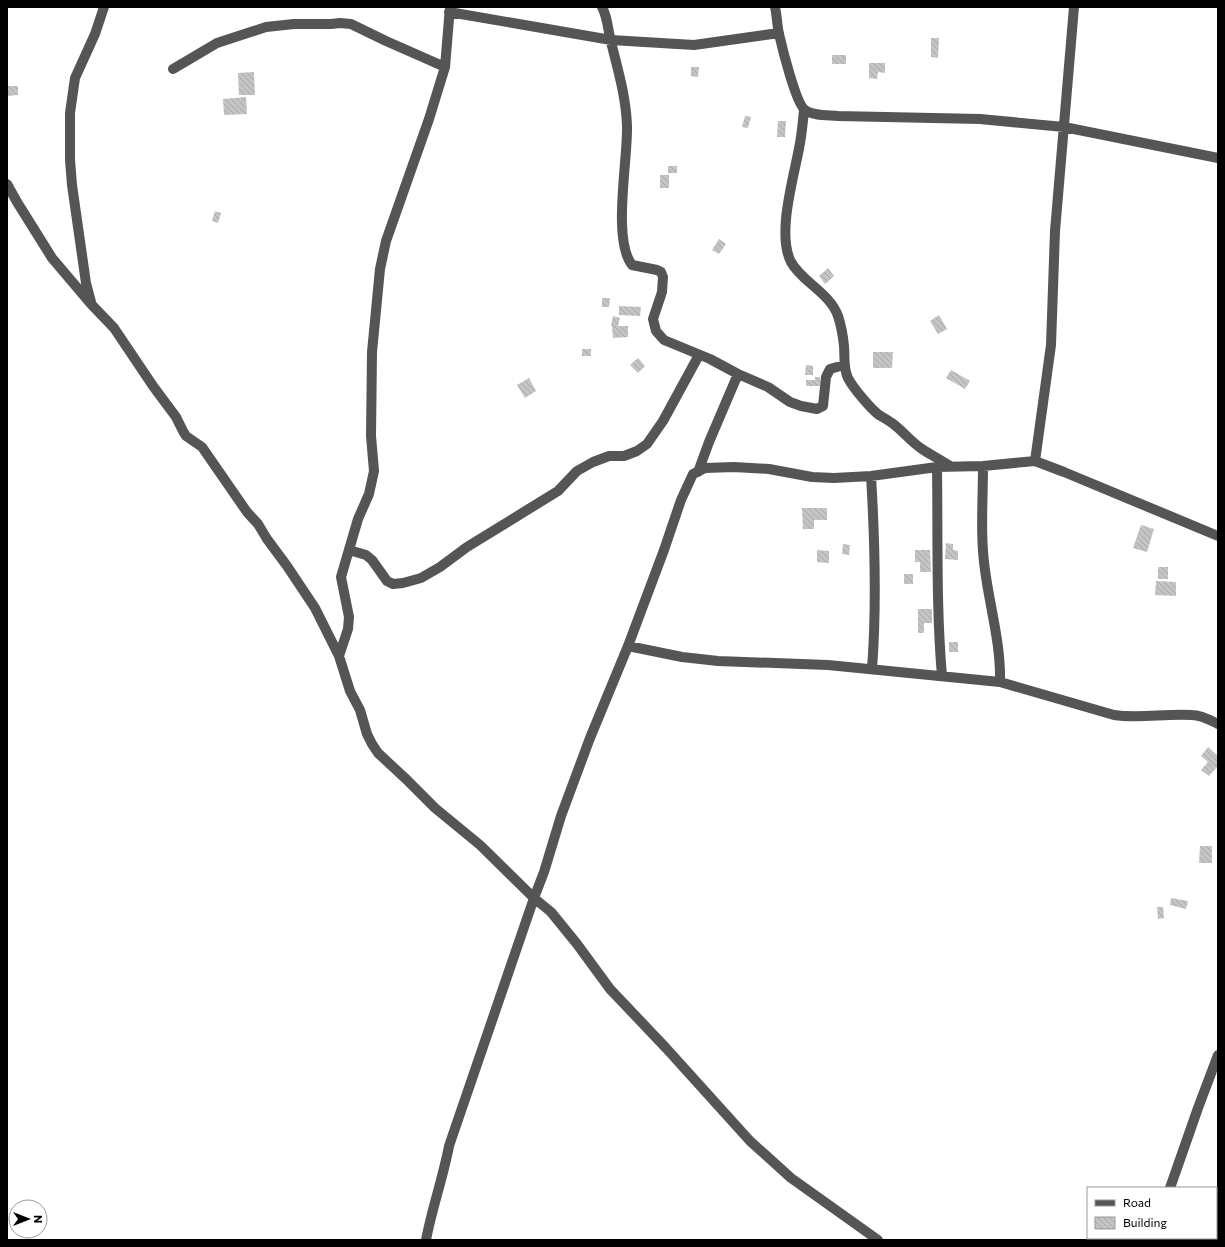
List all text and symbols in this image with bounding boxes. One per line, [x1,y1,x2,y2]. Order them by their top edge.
legend [1087,1187,1217,1239]
text: Road [1123,1195,1151,1209]
north arrow [8,1199,48,1239]
text: N [32,1215,45,1223]
text: Building [1123,1215,1167,1229]

